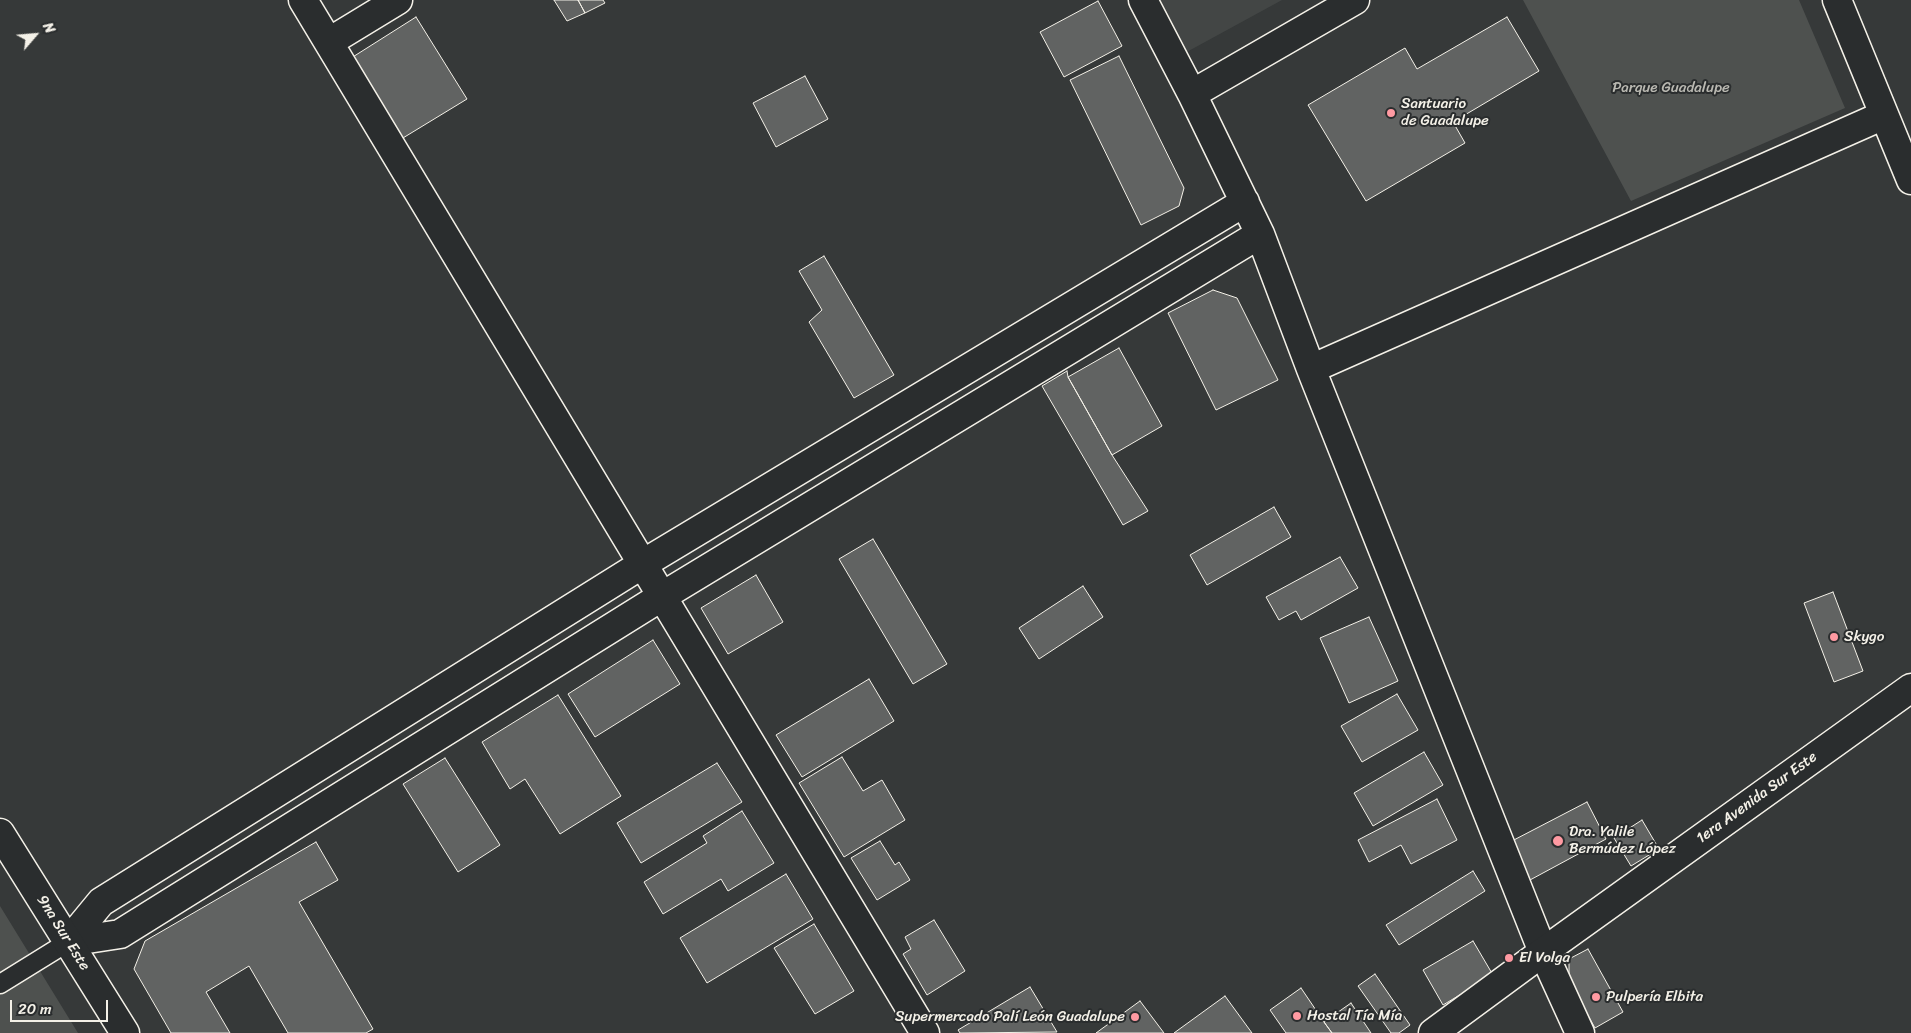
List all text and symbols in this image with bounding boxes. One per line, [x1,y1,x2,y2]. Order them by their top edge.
north arrow [10,10,60,60]
text: N [35,18,62,38]
park label: Parque Guadalupe [1612,79,1730,97]
place label: Santuario de Guadalupe [1401,95,1489,130]
marker: Santuario de Guadalupe [1385,107,1397,119]
place label: Skygo [1844,628,1884,646]
marker: Skygo [1828,631,1840,643]
street label: 1era Avenida Sur Este [1693,748,1821,848]
place label: Dra. Yalile Bermúdez López [1569,823,1676,858]
marker: Dra. Yalile Bermúdez López [1551,834,1565,848]
street label: 9na Sur Este [33,892,93,974]
place label: El Volga [1519,949,1570,967]
marker: El Volga [1503,952,1515,964]
place label: Pulpería Elbita [1606,988,1703,1006]
scale bar [12,990,110,1022]
marker: Pulpería Elbita [1590,991,1602,1003]
text: 20 m [18,996,52,1022]
place label: Hostal Tía Mía [1307,1007,1402,1025]
place label: Supermercado Palí León Guadalupe [895,1008,1125,1026]
marker: Hostal Tía Mía [1291,1010,1303,1022]
marker: Supermercado Palí León Guadalupe [1129,1011,1141,1023]

